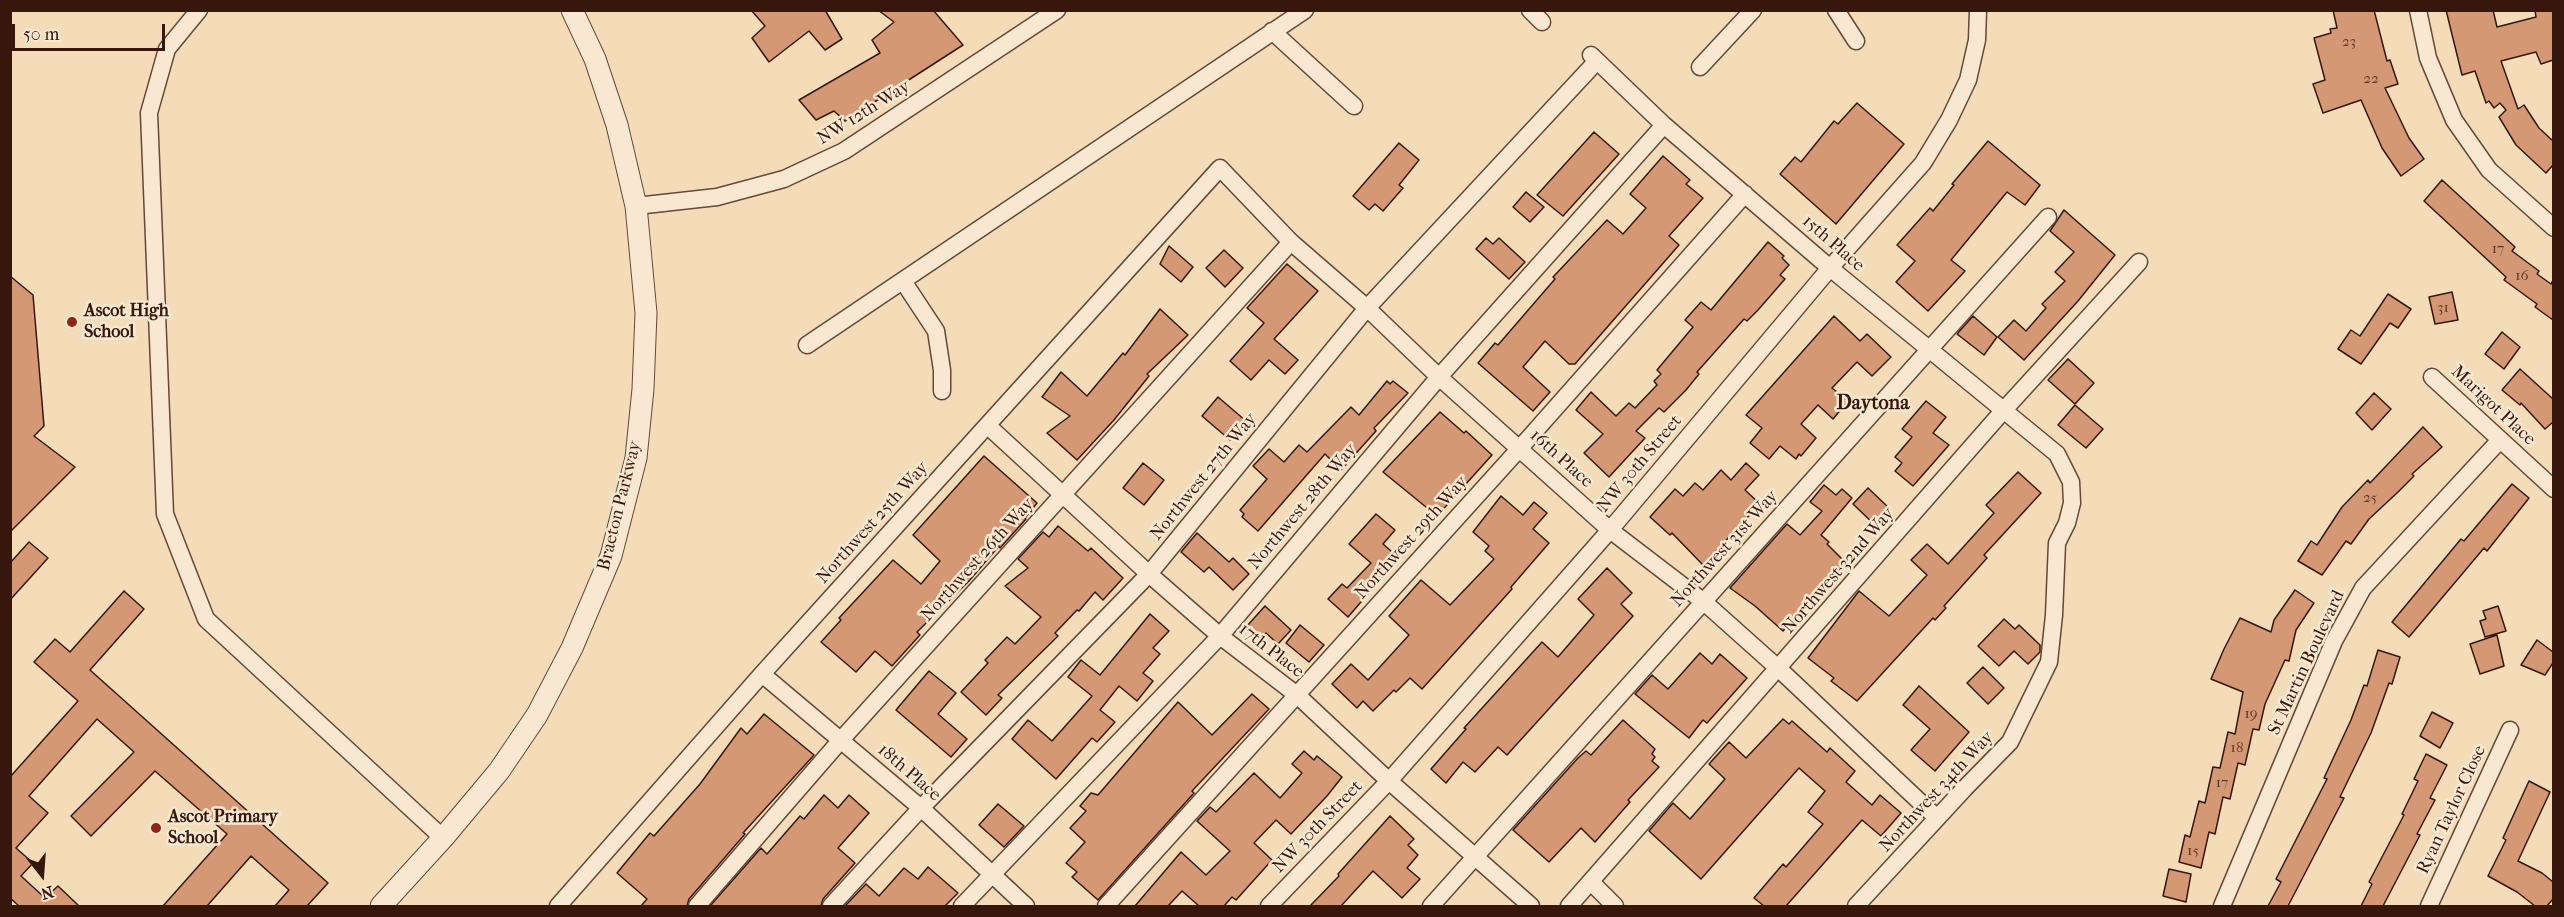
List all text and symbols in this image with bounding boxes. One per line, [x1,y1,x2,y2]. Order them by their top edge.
scale bar [15,12,168,50]
text: 50 m [23,24,59,45]
house number: 23 [2342,33,2356,51]
house number: 22 [2363,70,2379,88]
street label: NW 12th Way [814,76,914,150]
street label: 15th Place [1797,211,1869,277]
house number: 17 [2492,240,2504,258]
house number: 16 [2515,267,2529,285]
house number: 31 [2437,299,2449,317]
place label: Ascot High School [84,301,169,344]
marker: Ascot High School [65,315,79,329]
street label: Marigot Place [2446,361,2540,451]
district label: Daytona [1837,392,1909,416]
street label: Northwest 27th Way [1146,409,1262,545]
street label: NW 30th Street [1593,411,1687,517]
street label: 16th Place [1525,425,1597,493]
street label: Braeton Parkway [593,439,647,573]
street label: Northwest 28th Way [1244,440,1362,574]
street label: Northwest 25th Way [813,458,933,588]
street label: Northwest 29th Way [1351,472,1473,604]
street label: Northwest 31st Way [1667,486,1783,612]
house number: 25 [2363,489,2377,507]
street label: Northwest 26th Way [917,494,1039,626]
street label: Northwest 32nd Way [1778,504,1900,638]
street label: St Martin Boulevard [2264,587,2350,739]
street label: 17th Place [1234,619,1308,683]
house number: 19 [2244,705,2258,723]
street label: Northwest 34th Way [1875,727,1999,857]
house number: 18 [2231,739,2243,757]
street label: 18th Place [873,740,945,806]
street label: Ryan Taylor Close [2413,742,2491,878]
house number: 17 [2216,774,2228,792]
street label: NW 30th Street [1268,776,1368,878]
place label: Ascot Primary School [168,807,278,850]
marker: Ascot Primary School [149,821,163,835]
house number: 15 [2187,842,2199,860]
north arrow [12,845,72,905]
text: N [39,882,56,904]

